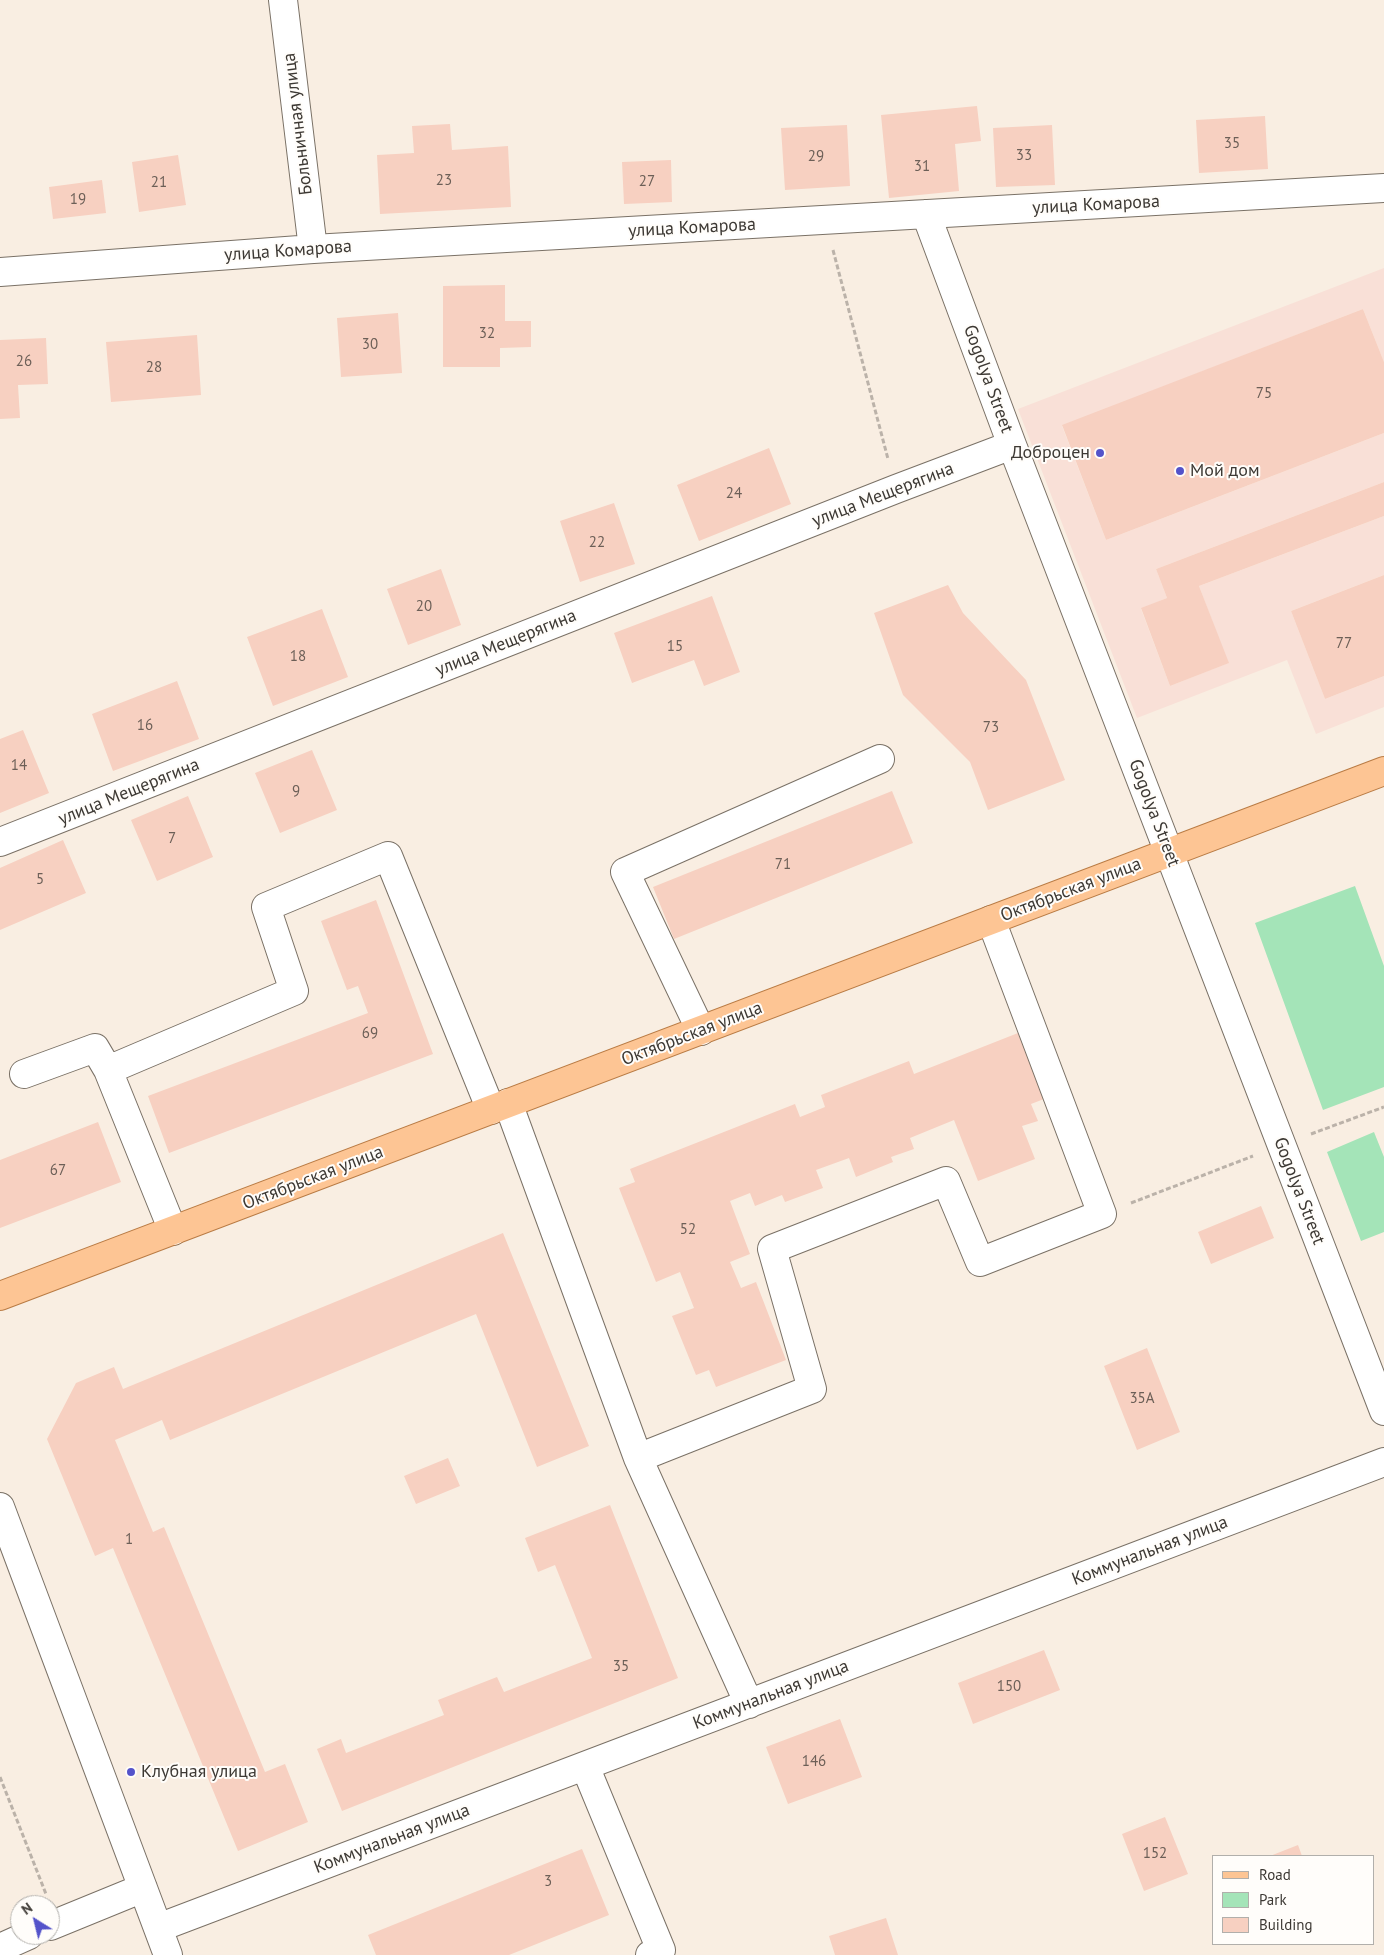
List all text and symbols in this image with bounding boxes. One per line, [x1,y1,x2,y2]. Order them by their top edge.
street label: Больничная улица [279,52,317,196]
house number: 35 [1224,135,1240,153]
house number: 33 [1016,147,1032,165]
house number: 29 [808,148,824,166]
house number: 31 [914,158,930,176]
house number: 23 [436,172,452,190]
house number: 27 [639,173,655,191]
house number: 21 [151,174,167,192]
house number: 19 [70,191,86,209]
street label: улица Комарова [1032,191,1160,219]
street label: улица Комарова [628,214,756,242]
street label: улица Комарова [223,236,353,266]
street label: Gogolya Street [958,322,1018,436]
house number: 32 [479,325,495,343]
house number: 30 [362,336,378,354]
house number: 26 [16,353,32,371]
house number: 28 [146,359,162,377]
house number: 75 [1256,385,1272,403]
place label: Доброцен [1011,442,1090,464]
marker: Доброцен [1094,447,1106,459]
street label: улица Мещерягина [809,458,957,532]
place label: Мой дом [1190,460,1260,482]
marker: Мой дом [1174,465,1186,477]
house number: 24 [726,485,742,503]
house number: 22 [589,534,605,552]
house number: 20 [416,598,432,616]
street label: улица Мещерягина [432,605,580,681]
house number: 77 [1336,635,1352,653]
house number: 15 [667,638,683,656]
house number: 18 [290,648,306,666]
house number: 16 [137,717,153,735]
house number: 73 [983,719,999,737]
street label: улица Мещерягина [55,754,203,830]
street label: Gogolya Street [1124,756,1184,870]
house number: 14 [11,757,27,775]
house number: 9 [292,783,300,801]
house number: 7 [168,830,176,848]
street label: Октябрьская улица [998,853,1144,927]
house number: 71 [775,856,791,874]
house number: 5 [36,871,44,889]
street label: Октябрьская улица [619,997,765,1071]
house number: 69 [362,1025,378,1043]
street label: Gogolya Street [1269,1134,1329,1248]
street label: Октябрьская улица [240,1141,386,1215]
house number: 67 [50,1162,66,1180]
house number: 52 [680,1221,696,1239]
house number: 35А [1129,1390,1155,1408]
street label: Коммунальная улица [1069,1511,1231,1591]
house number: 1 [125,1531,133,1549]
street label: Коммунальная улица [690,1655,852,1735]
house number: 35 [613,1658,629,1676]
house number: 150 [997,1678,1021,1696]
house number: 146 [802,1753,826,1771]
place label: Клубная улица [141,1761,257,1783]
marker: Клубная улица [125,1766,137,1778]
street label: Коммунальная улица [311,1799,473,1879]
house number: 152 [1143,1845,1167,1863]
legend [1212,1855,1374,1945]
text: Road [1259,1865,1291,1884]
house number: 3 [544,1873,552,1891]
text: Park [1259,1890,1287,1909]
north arrow [10,1895,60,1945]
text: N [18,1899,36,1919]
text: Building [1259,1915,1313,1934]

